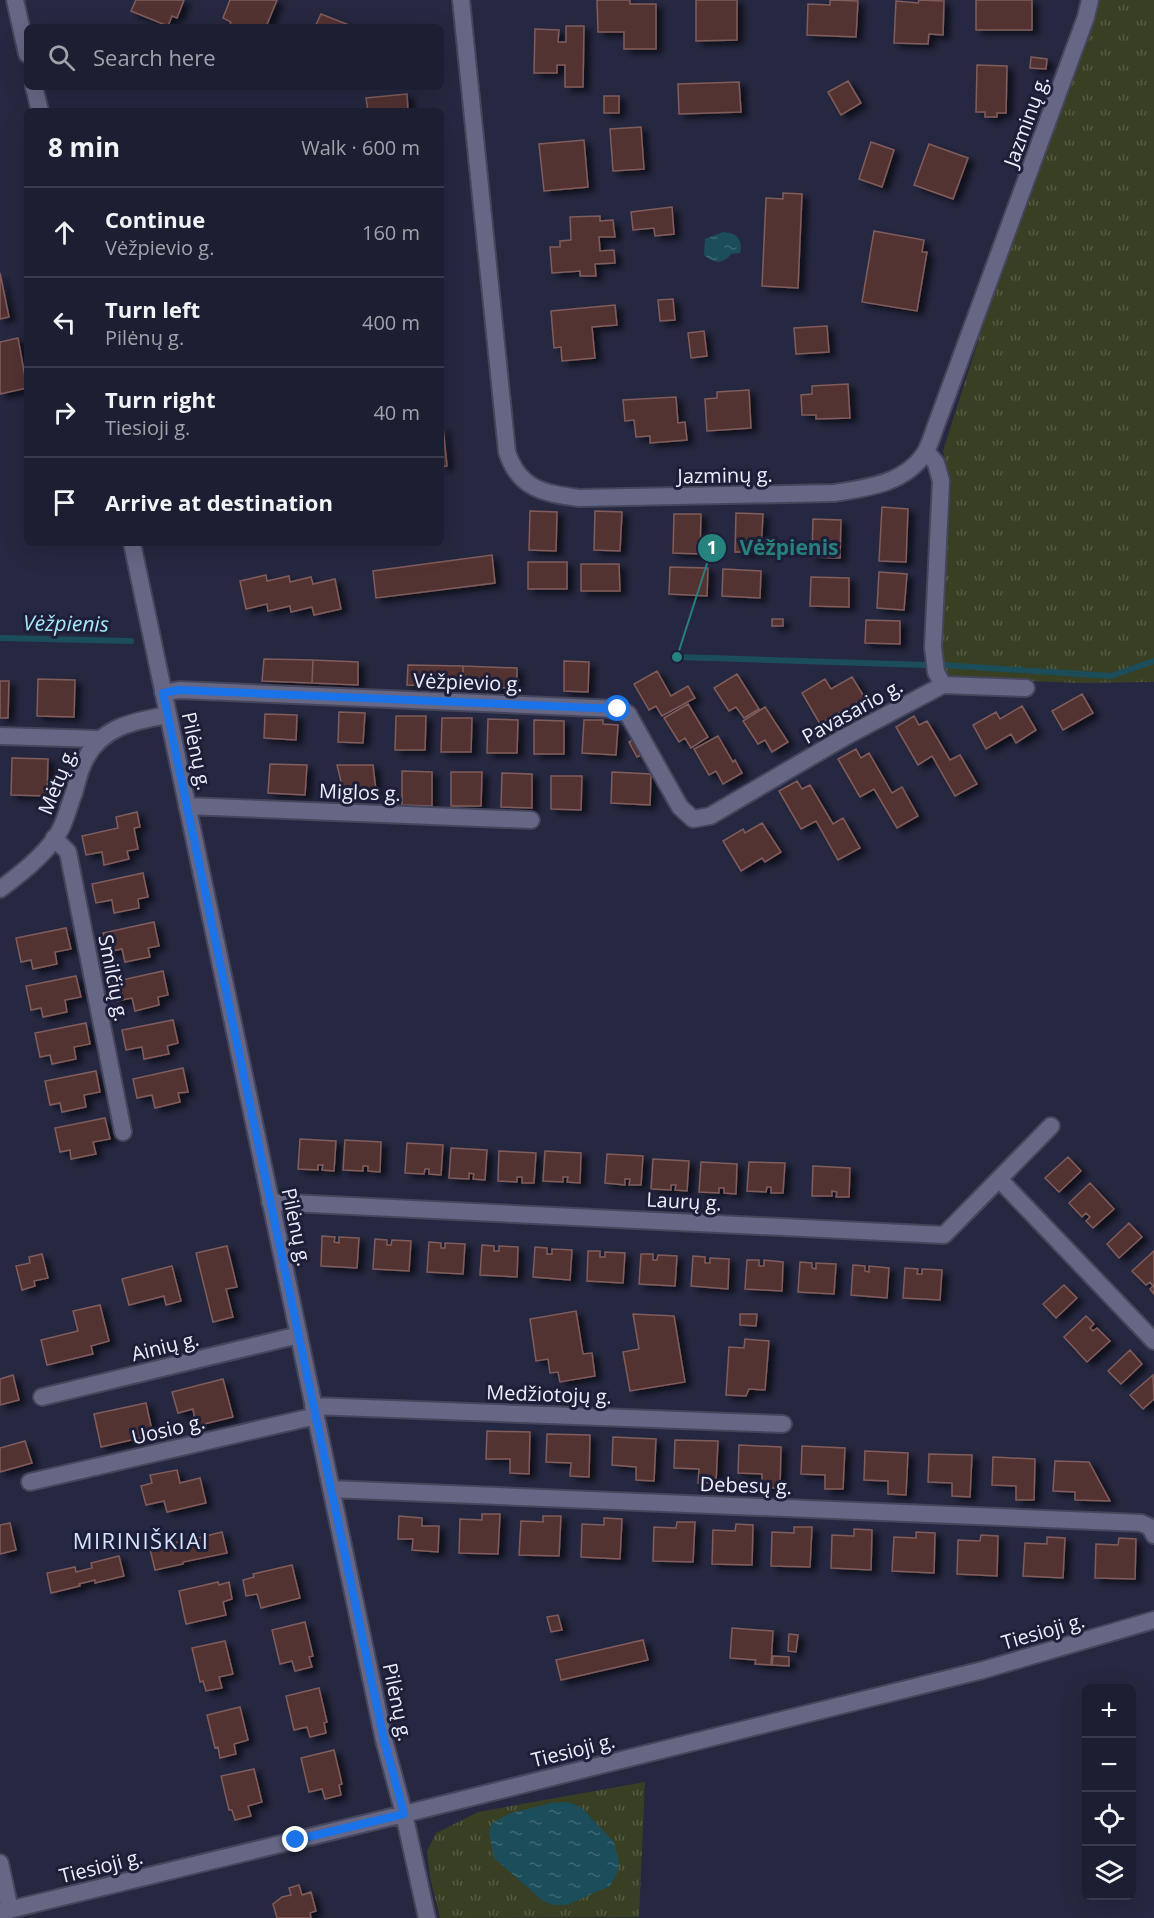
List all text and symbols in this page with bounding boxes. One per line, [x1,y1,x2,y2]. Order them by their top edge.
search box [24,24,444,90]
icon: search [45,41,78,74]
text: Search here [93,42,216,72]
street label: Jazminų g. [996,72,1055,172]
text: 8 min [48,129,120,165]
text: Walk · 600 m [301,134,420,161]
text: Continue [105,204,205,234]
icon: ahead [48,216,81,249]
text: 160 m [362,219,420,246]
text: Vėžpievio g. [105,234,214,261]
text: Turn left [105,294,200,324]
icon: left [48,306,81,339]
text: 400 m [362,309,420,336]
text: Pilėnų g. [105,324,184,351]
text: Turn right [105,384,216,414]
icon: right [48,396,81,429]
text: 40 m [373,399,420,426]
text: Tiesioji g. [105,414,190,441]
street label: Jazminų g. [675,461,773,489]
icon: arrive [48,486,81,519]
text: Arrive at destination [105,487,333,517]
callout: Vėžpienis [697,528,850,567]
text: Vėžpienis [739,533,839,561]
text: 1 [707,535,717,559]
water label: Vėžpienis [23,608,109,638]
street label: Vėžpievio g. [413,667,523,697]
street label: Pavasario g. [797,672,907,750]
route start [604,695,630,721]
street label: Pilėnų g. [176,709,218,793]
street label: Mėtų g. [31,744,83,818]
street label: Miglos g. [319,777,401,807]
street label: Smilčių g. [92,932,136,1024]
street label: Pilėnų g. [276,1185,318,1269]
street label: Laurų g. [646,1186,722,1216]
street label: Ainių g. [128,1325,202,1367]
street label: Medžiotojų g. [486,1378,612,1410]
street label: Uosio g. [129,1407,207,1451]
street label: Debesų g. [699,1470,793,1500]
district label: MIRINIŠKIAI [73,1525,209,1555]
street label: Tiesioji g. [998,1606,1088,1656]
street label: Pilėnų g. [377,1660,419,1744]
map controls [1082,1684,1136,1900]
button: + [1082,1684,1136,1738]
street label: Tiesioji g. [528,1727,618,1773]
button: − [1082,1738,1136,1792]
button: locate [1082,1792,1136,1846]
route end [282,1826,308,1852]
street label: Tiesioji g. [56,1843,146,1889]
button: layers [1082,1846,1136,1900]

